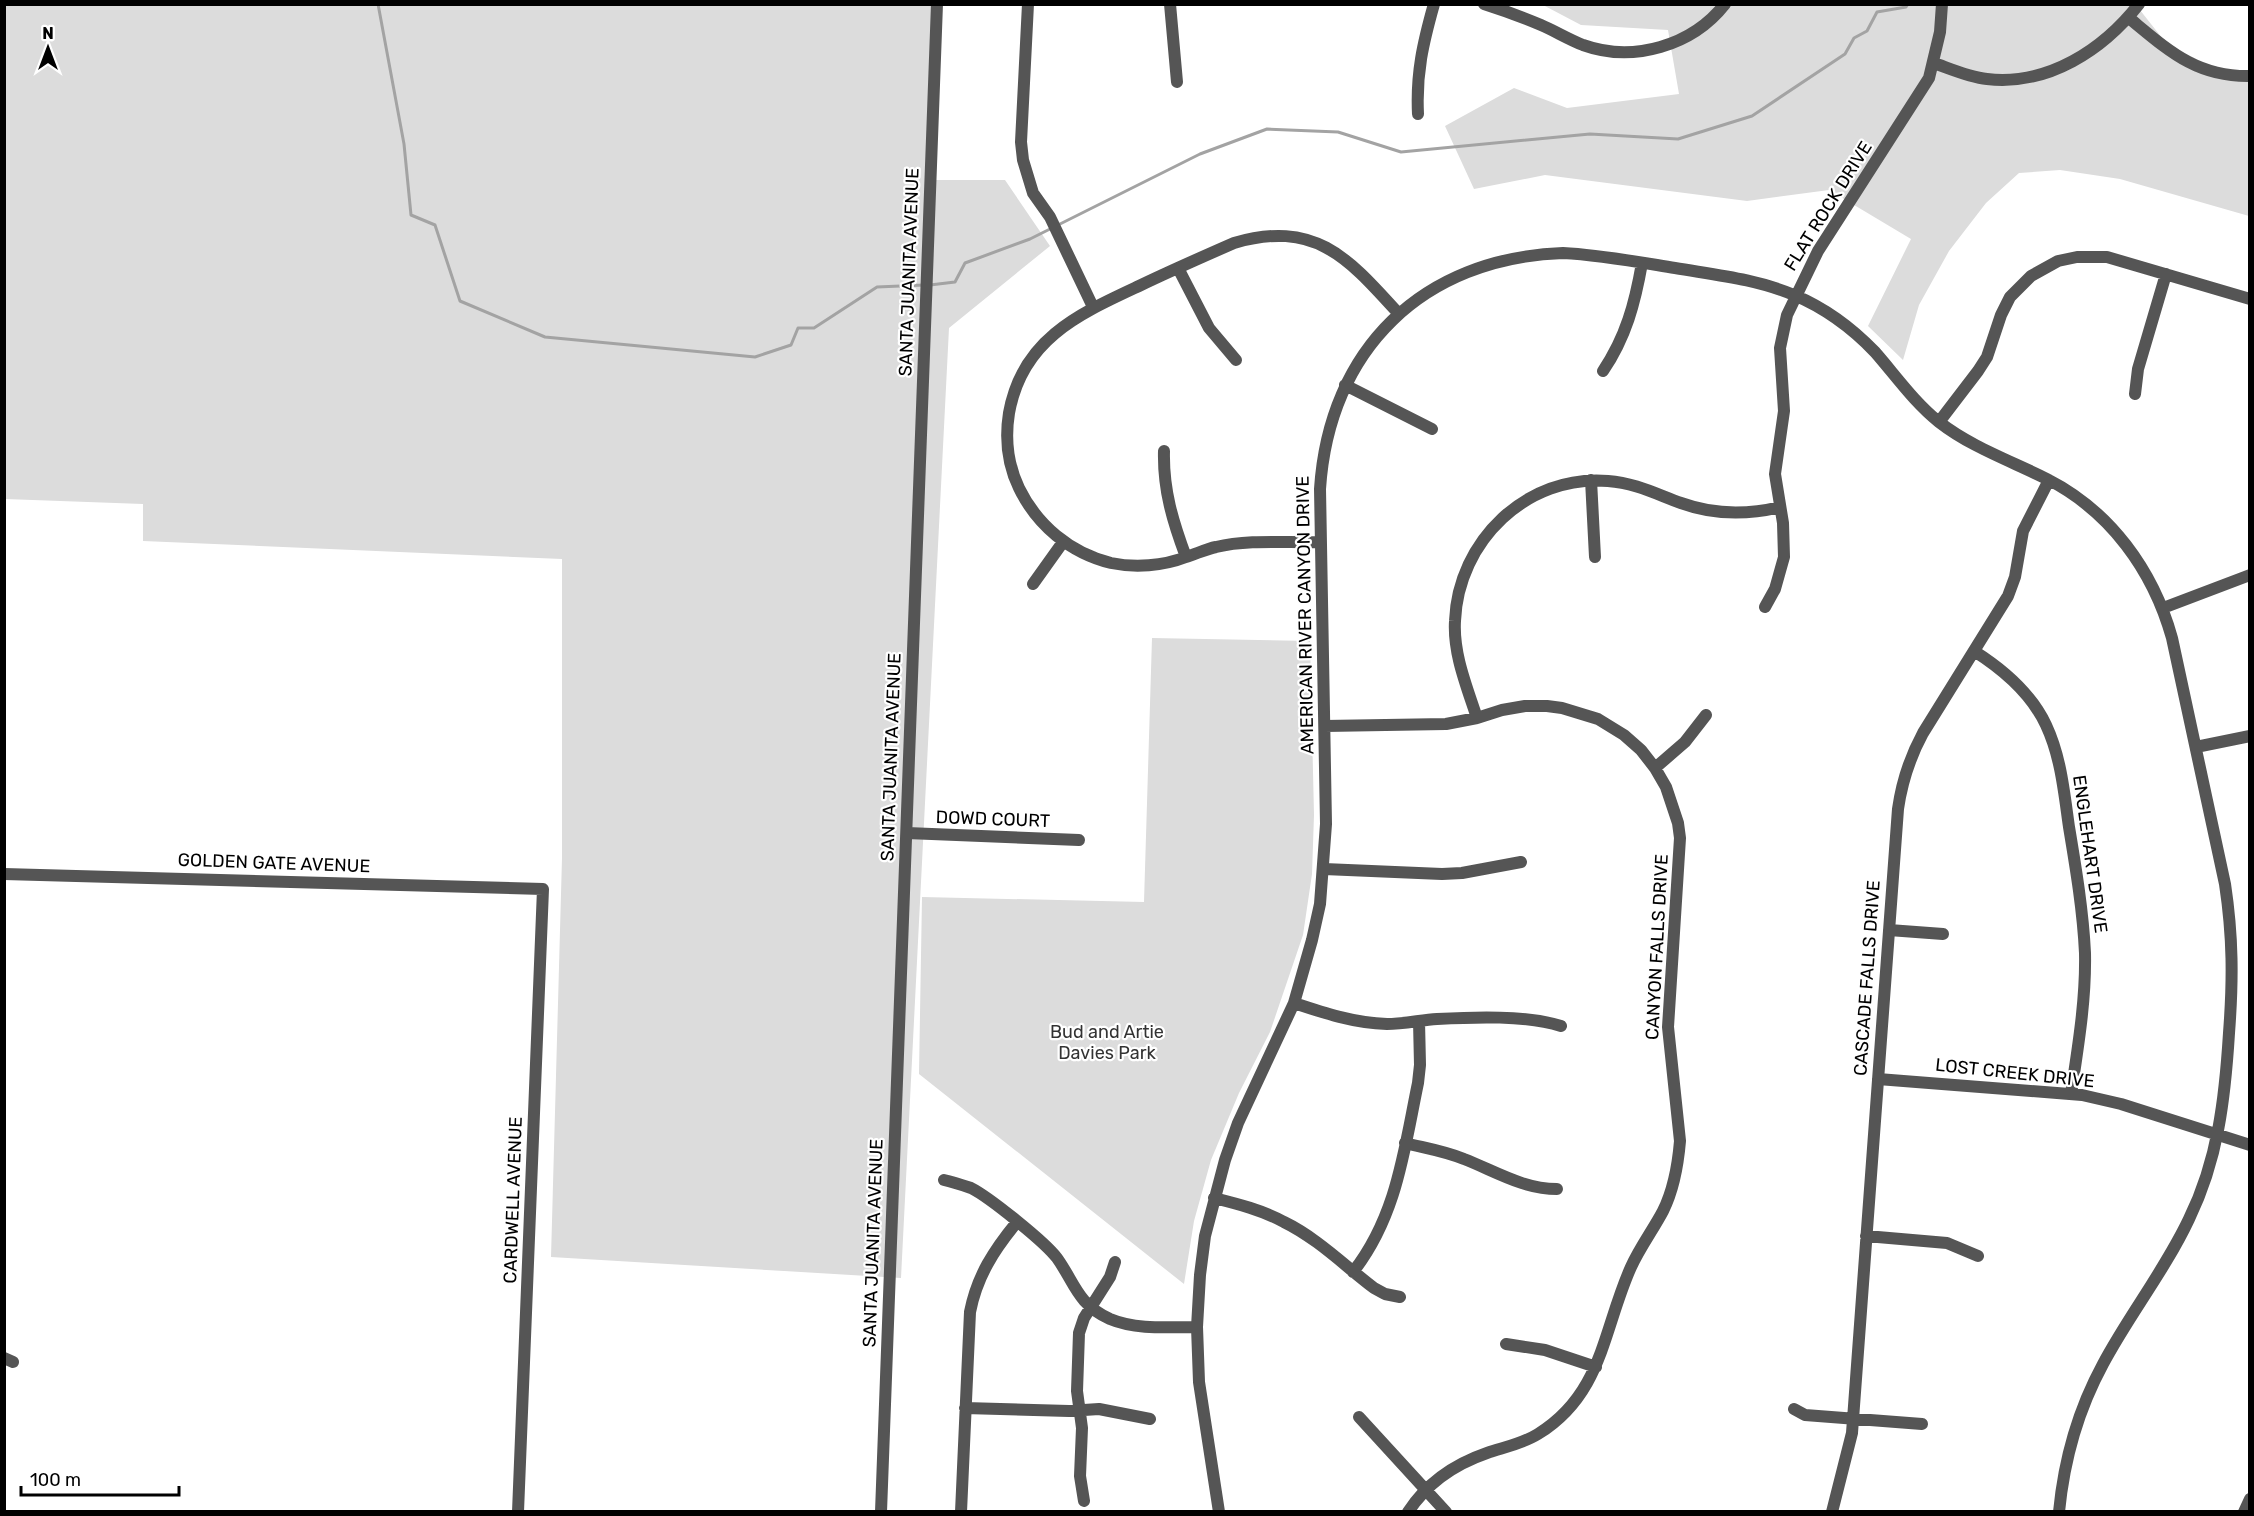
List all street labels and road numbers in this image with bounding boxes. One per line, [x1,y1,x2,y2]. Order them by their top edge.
street label: FLAT ROCK DRIVE [1779,137,1877,275]
street label: SANTA JUANITA AVENUE [894,167,924,377]
street label: AMERICAN RIVER CANYON DRIVE [1292,475,1318,755]
street label: SANTA JUANITA AVENUE [876,652,906,862]
street label: ENGLEHART DRIVE [2068,774,2112,934]
street label: DOWD COURT [935,806,1051,832]
street label: GOLDEN GATE AVENUE [177,849,371,877]
street label: CANYON FALLS DRIVE [1641,853,1673,1041]
street label: CASCADE FALLS DRIVE [1849,879,1885,1077]
street label: LOST CREEK DRIVE [1934,1054,2096,1092]
street label: CARDWELL AVENUE [499,1116,527,1284]
street label: SANTA JUANITA AVENUE [858,1138,888,1348]

